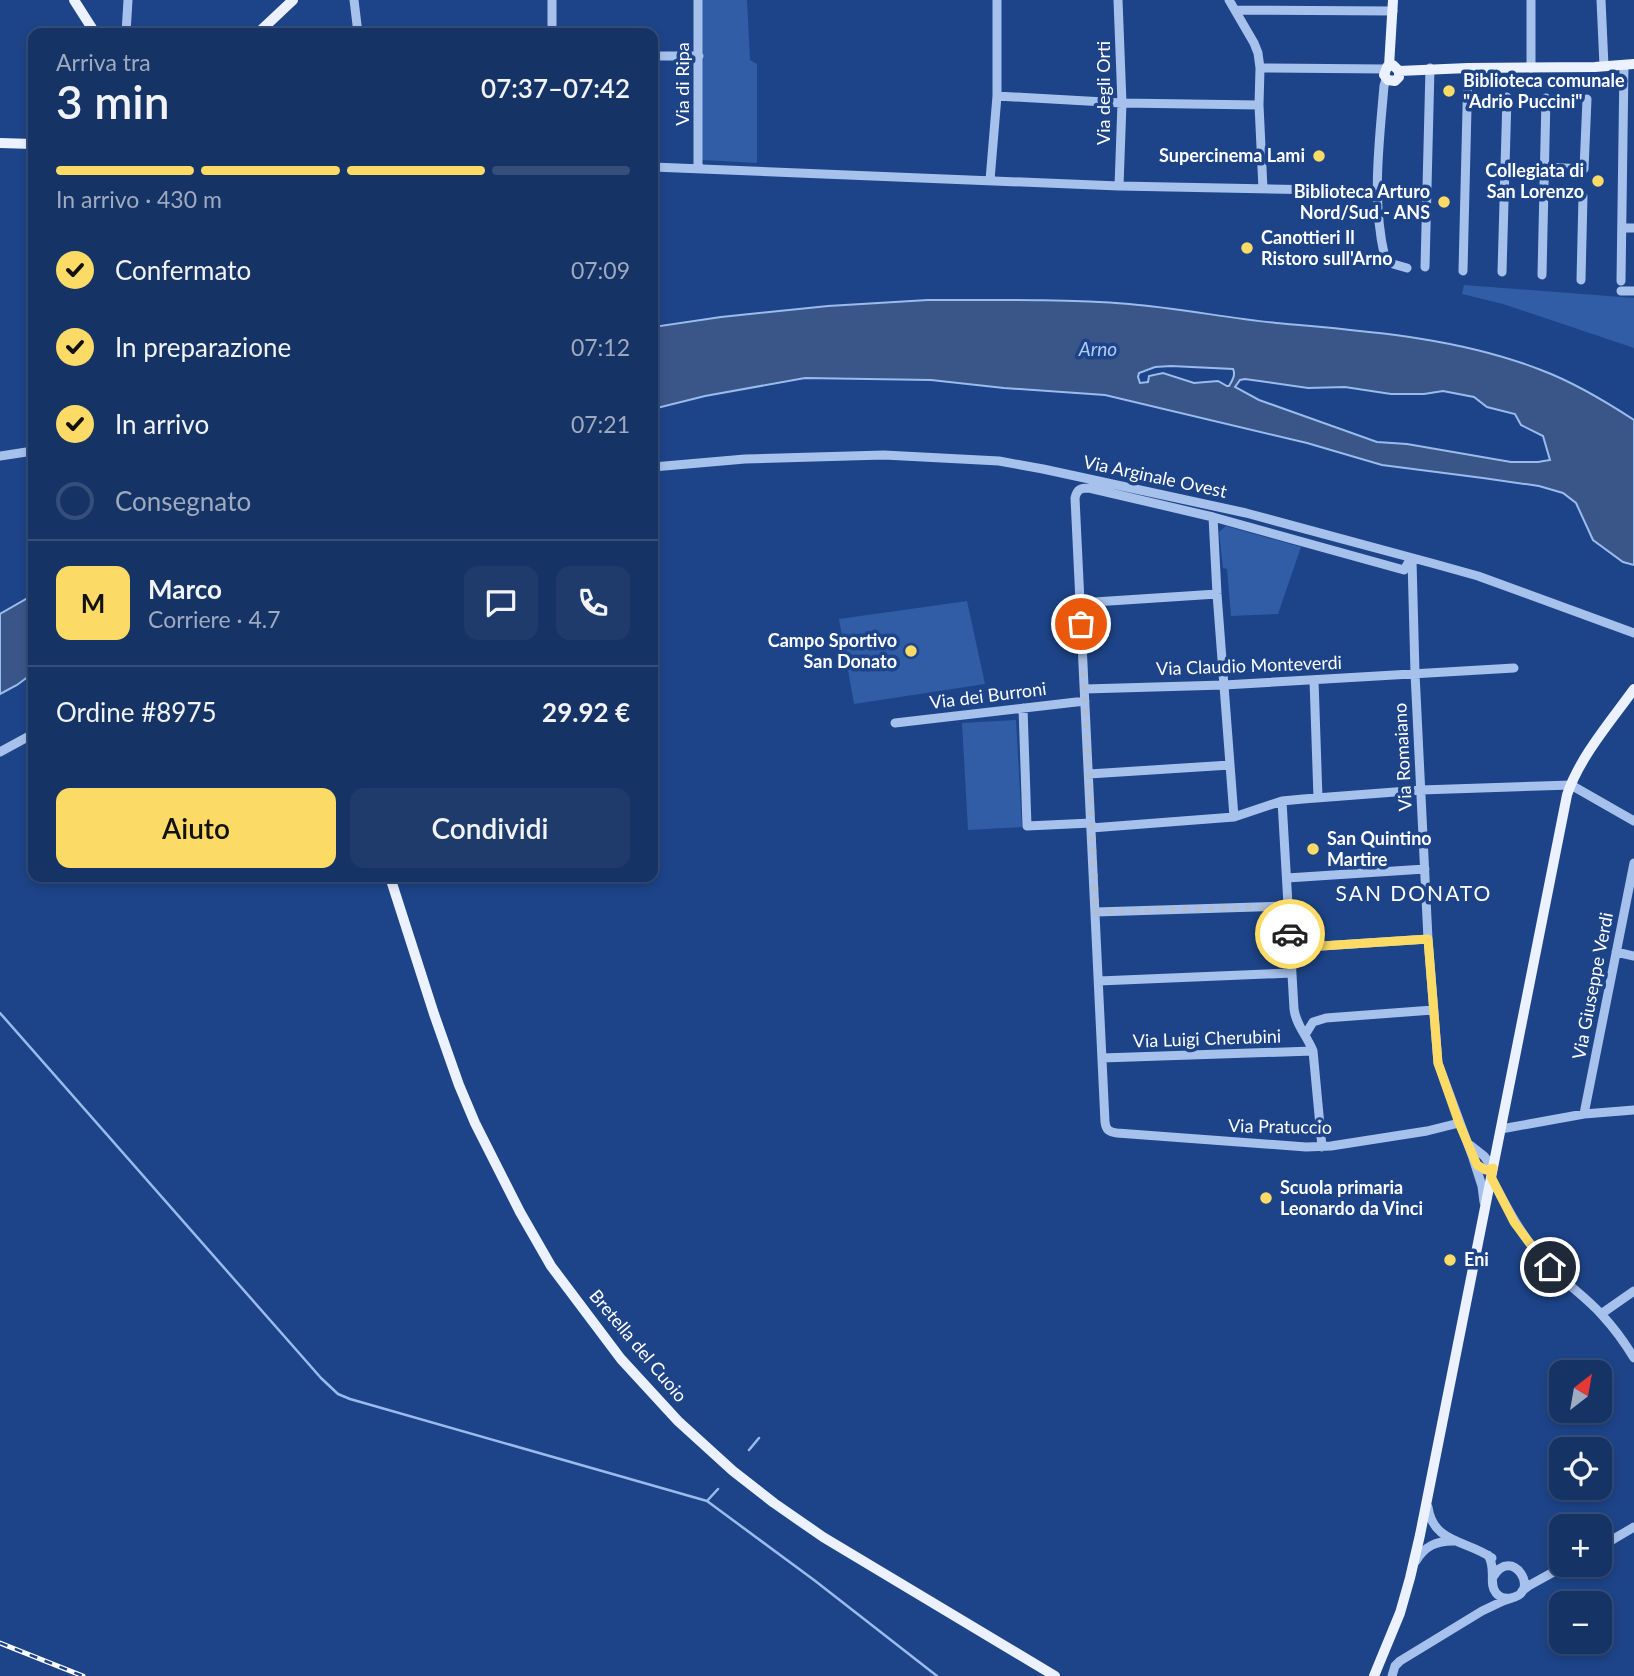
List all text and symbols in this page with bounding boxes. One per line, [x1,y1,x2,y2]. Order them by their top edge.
street label: Via degli Orti [1092,41,1114,145]
street label: Via di Ripa [671,42,693,126]
text: Arriva tra [56,48,151,76]
place label: Biblioteca comunale "Adrio Puccini" [1463,69,1625,112]
text: 07:37–07:42 [481,72,630,104]
text: 3 min [56,74,170,129]
marker: Biblioteca comunale "Adrio Puccini" [1441,83,1457,99]
place label: Supercinema Lami [1159,144,1305,166]
marker: Supercinema Lami [1311,148,1327,164]
place label: Collegiata di San Lorenzo [1485,159,1584,202]
marker: Collegiata di San Lorenzo [1590,173,1606,189]
place label: Biblioteca Arturo Nord/Sud - ANS [1294,180,1430,223]
text: In arrivo · 430 m [56,185,222,213]
marker: Biblioteca Arturo Nord/Sud - ANS [1436,194,1452,210]
place label: Canottieri Il Ristoro sull'Arno [1261,226,1393,269]
marker: Canottieri Il Ristoro sull'Arno [1239,240,1255,256]
icon: check [56,251,94,289]
text: Confermato [115,254,251,286]
text: 07:09 [571,256,630,284]
icon: check [56,328,94,366]
text: In preparazione [115,331,291,363]
text: 07:12 [571,333,630,361]
water label: Arno [1078,337,1117,360]
icon: check [56,405,94,443]
text: In arrivo [115,408,209,440]
text: 07:21 [571,410,630,438]
street label: Via Arginale Ovest [1081,450,1229,502]
text: Consegnato [115,485,251,517]
button: chat [464,566,538,640]
button: phone [556,566,630,640]
text: Marco [148,573,222,605]
text: M [81,587,105,619]
pin [1051,594,1111,654]
text: Corriere · 4.7 [148,605,281,633]
icon: bag [1062,605,1100,643]
place label: Campo Sportivo San Donato [768,629,897,672]
marker: Campo Sportivo San Donato [903,643,919,659]
street label: Via Claudio Monteverdi [1156,651,1342,679]
street label: Via dei Burroni [928,677,1047,713]
text: Ordine #8975 [56,696,217,728]
text: 29.92 € [542,696,630,728]
street label: Via Romaiano [1388,702,1416,812]
button: Aiuto [56,788,336,868]
button: Condividi [350,788,630,868]
place label: San Quintino Martire [1327,827,1432,870]
marker: San Quintino Martire [1305,841,1321,857]
district label: SAN DONATO [1336,880,1492,905]
courier [1255,899,1325,969]
street label: Via Giuseppe Verdi [1567,910,1617,1061]
icon: car [1271,915,1309,953]
street label: Via Luigi Cherubini [1132,1024,1281,1052]
street label: Via Pratuccio [1228,1114,1332,1138]
place label: Scuola primaria Leonardo da Vinci [1280,1176,1423,1219]
marker: Scuola primaria Leonardo da Vinci [1258,1190,1274,1206]
pin [1520,1237,1580,1297]
place label: Eni [1464,1248,1489,1270]
icon: home [1531,1248,1569,1286]
marker: Eni [1442,1252,1458,1268]
street label: Bretella del Cuoio [585,1285,692,1406]
north arrow [1549,1360,1612,1423]
map controls [1549,1360,1612,1654]
button: locate [1549,1437,1612,1500]
button: + [1549,1514,1612,1577]
button: − [1549,1591,1612,1654]

